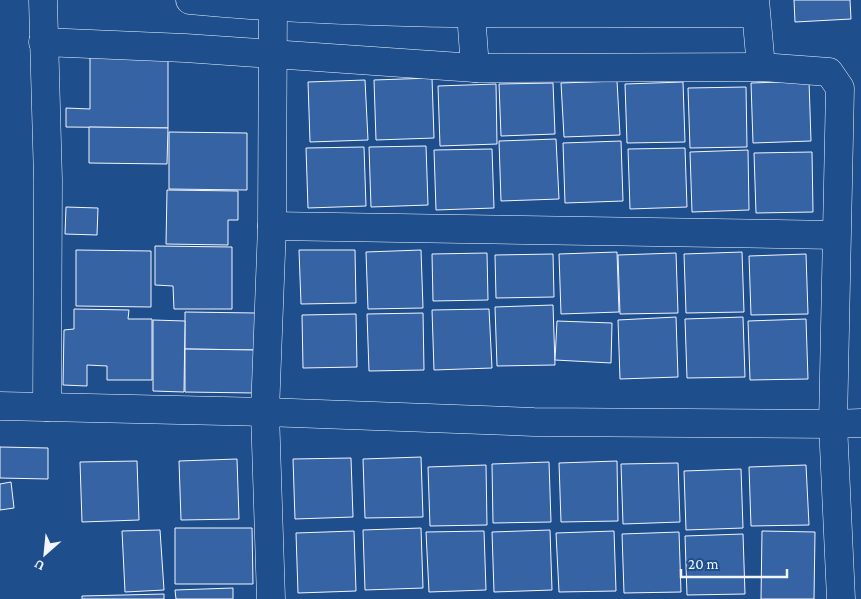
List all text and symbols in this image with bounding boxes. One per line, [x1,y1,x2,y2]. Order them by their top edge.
north arrow [20,529,70,579]
scale bar [681,546,787,578]
text: U [31,556,47,575]
text: 20 m [688,556,719,572]

